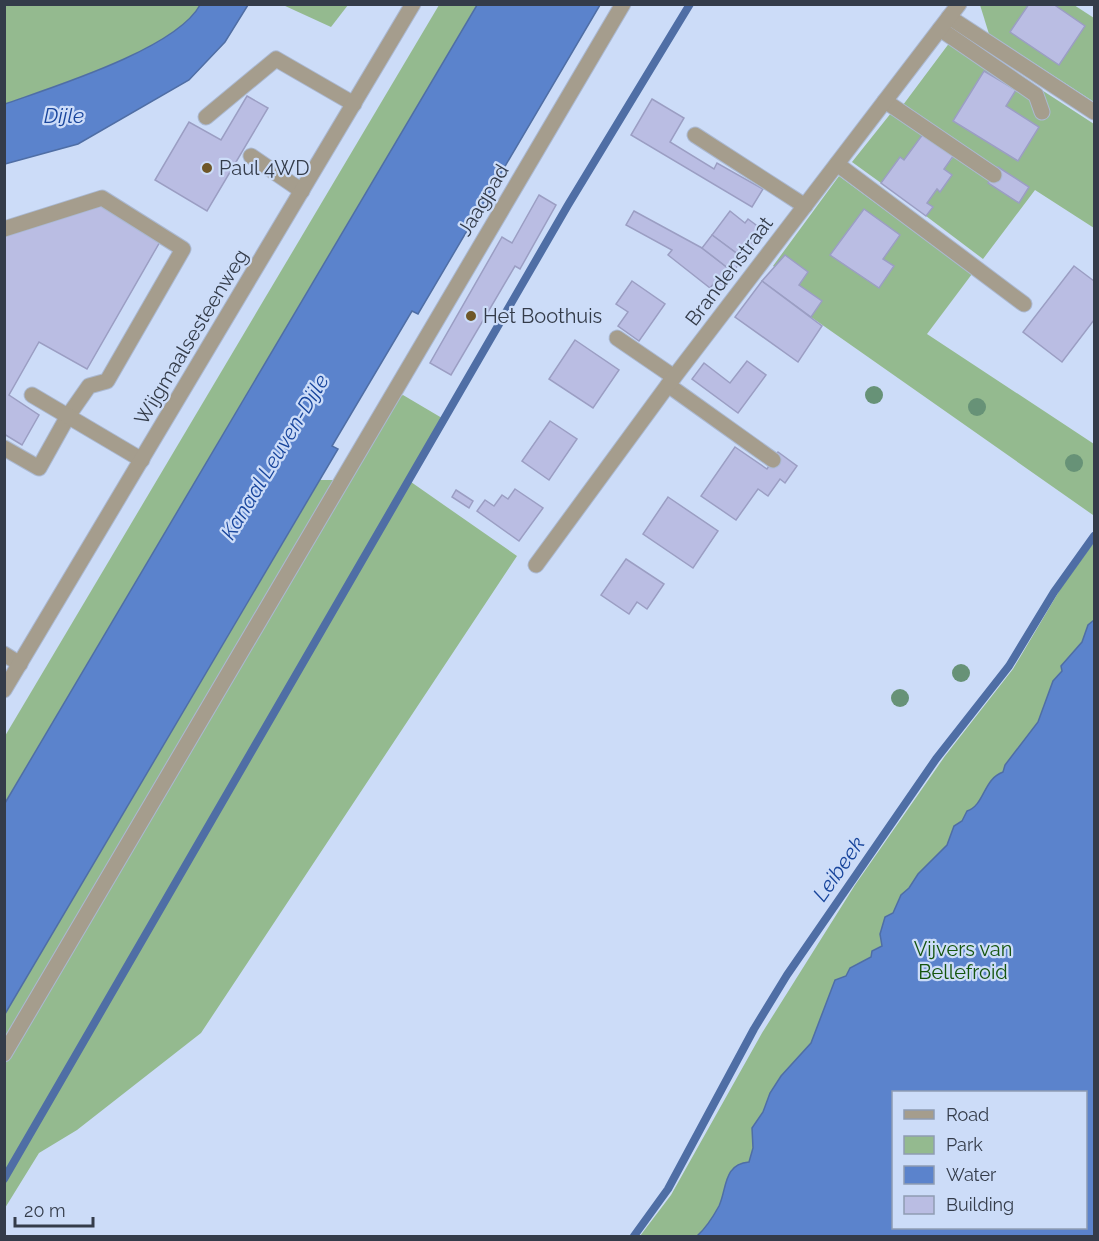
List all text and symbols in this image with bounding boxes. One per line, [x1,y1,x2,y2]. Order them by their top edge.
water label: Dijle [44,103,84,128]
place label: Paul 4WD [219,156,309,180]
street label: Jaagpad [452,160,514,240]
marker: Paul 4WD [200,161,214,175]
street label: Brandenstraat [680,211,778,330]
street label: Wijgmaalsesteenweg [129,245,253,429]
place label: Het Boothuis [483,304,602,328]
marker: Het Boothuis [464,309,478,323]
water label: Kanaal Leuven-Dijle [215,370,334,544]
water label: Leibeek [807,832,870,906]
park label: Vijvers van Bellefroid [914,937,1012,984]
legend [892,1091,1087,1229]
text: Road [946,1104,989,1125]
text: Park [946,1134,983,1155]
text: Water [946,1164,997,1185]
scale bar [15,1190,93,1228]
text: Building [946,1194,1014,1215]
text: 20 m [24,1200,66,1221]

